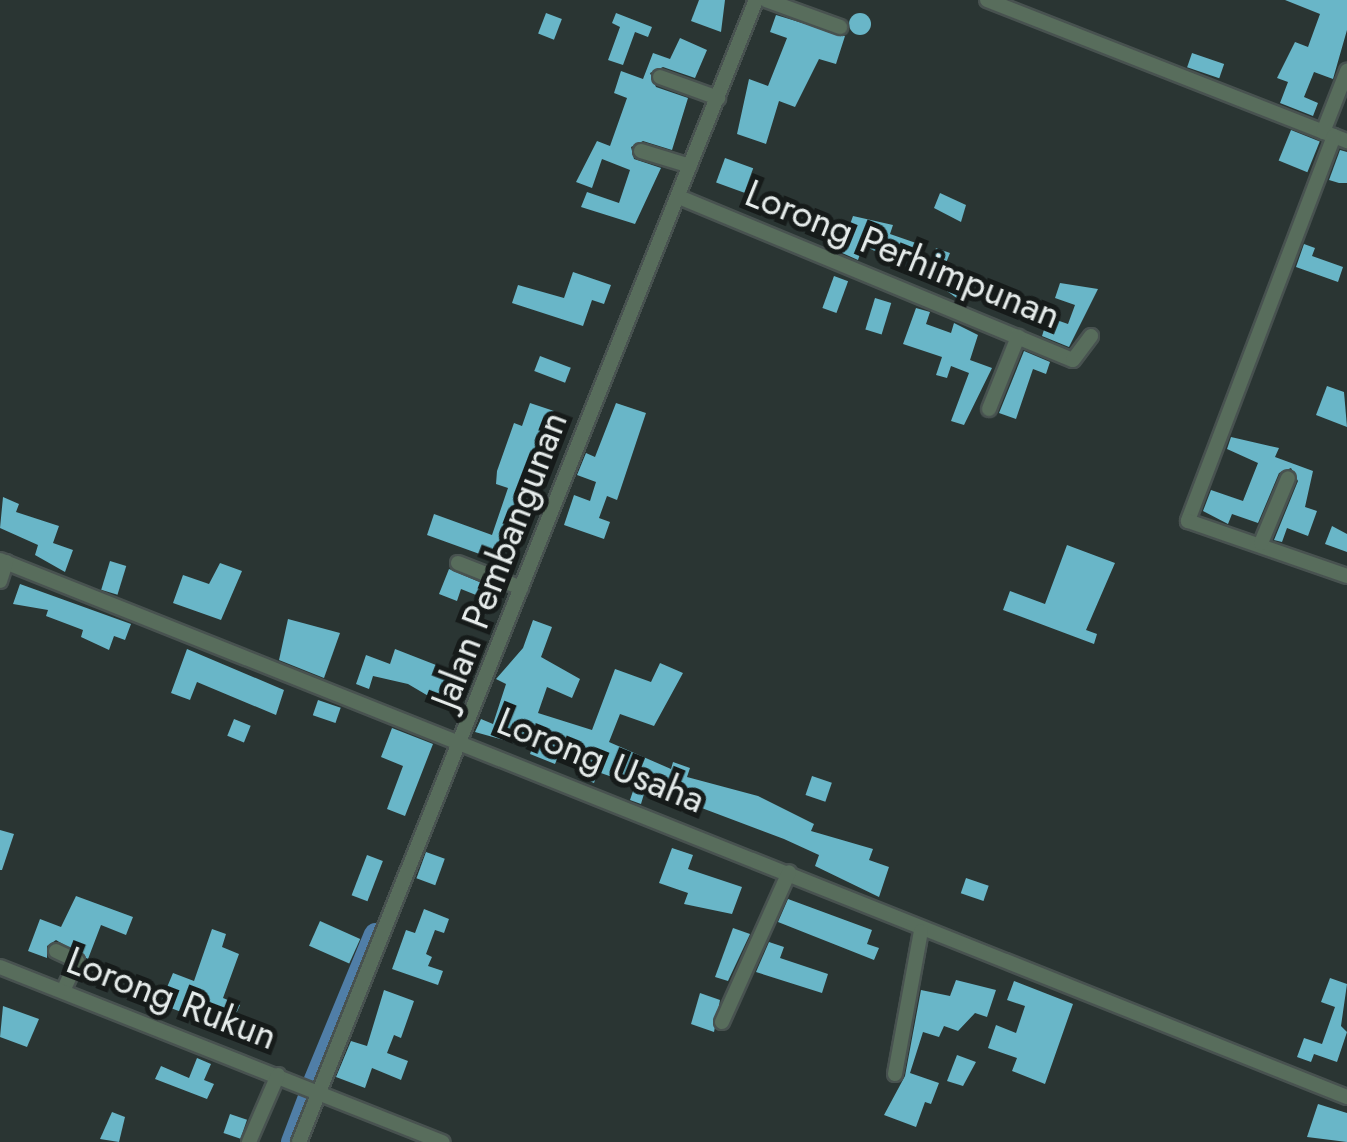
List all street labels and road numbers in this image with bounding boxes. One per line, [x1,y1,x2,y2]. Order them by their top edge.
street label: Lorong Perhimpunan [739,170,1067,338]
street label: Jalan Pembangunan [421,405,577,715]
street label: Lorong Usaha [491,698,711,822]
street label: Lorong Rukun [60,937,284,1059]

